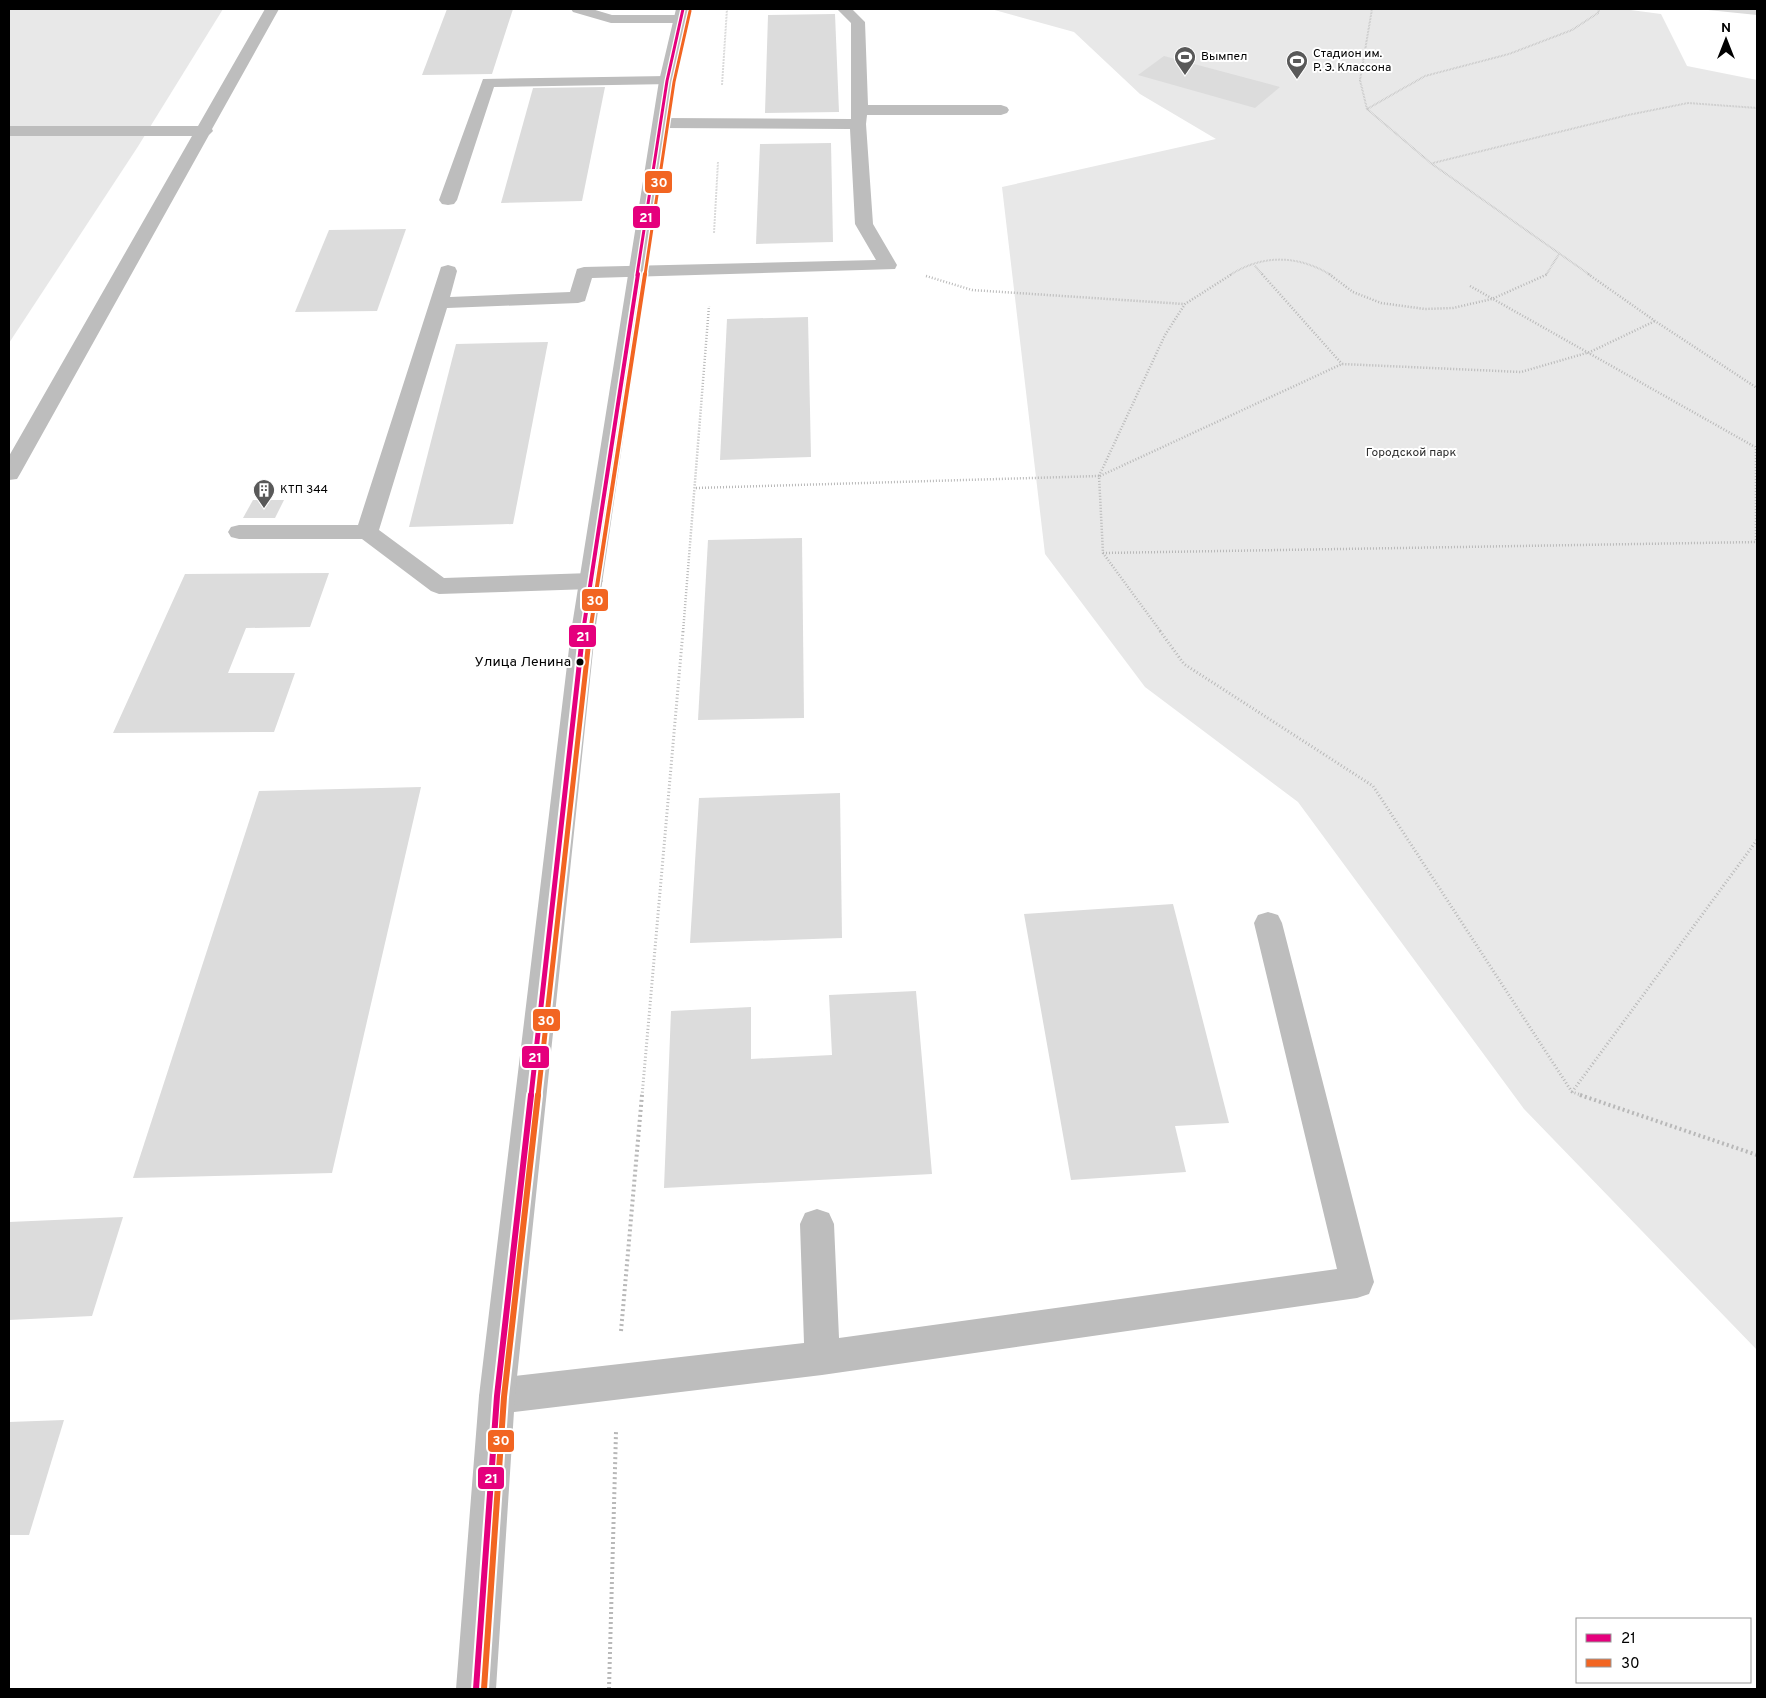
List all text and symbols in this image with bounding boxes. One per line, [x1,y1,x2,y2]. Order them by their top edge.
north arrow [1701,15,1751,65]
text: N [1721,20,1731,37]
sports icon: Вымпел [1173,45,1197,76]
place label: Стадион им. Р. Э. Классона [1313,46,1391,76]
place label: Вымпел [1201,49,1247,65]
sports icon: Стадион им. Р. Э. Классона [1285,49,1309,80]
line badge: 30 [644,170,673,194]
text: 30 [650,175,668,192]
line badge: 21 [632,205,661,229]
text: 21 [639,210,653,227]
park label: Городской парк [1366,445,1456,461]
building icon: КТП 344 [252,478,276,509]
place label: КТП 344 [280,482,328,498]
line badge: 30 [581,588,609,612]
text: 30 [586,593,604,610]
line badge: 21 [568,624,597,648]
text: 21 [576,629,590,646]
place label: Улица Ленина [475,654,571,671]
marker: Улица Ленина [575,657,585,667]
line badge: 30 [532,1008,561,1032]
text: 30 [537,1013,555,1030]
line badge: 21 [521,1045,550,1069]
text: 21 [528,1050,542,1067]
line badge: 30 [487,1429,515,1453]
text: 30 [492,1433,510,1450]
line badge: 21 [477,1466,505,1490]
text: 21 [484,1471,498,1488]
legend [1576,1618,1751,1683]
text: 21 [1621,1630,1636,1649]
text: 30 [1621,1655,1640,1674]

